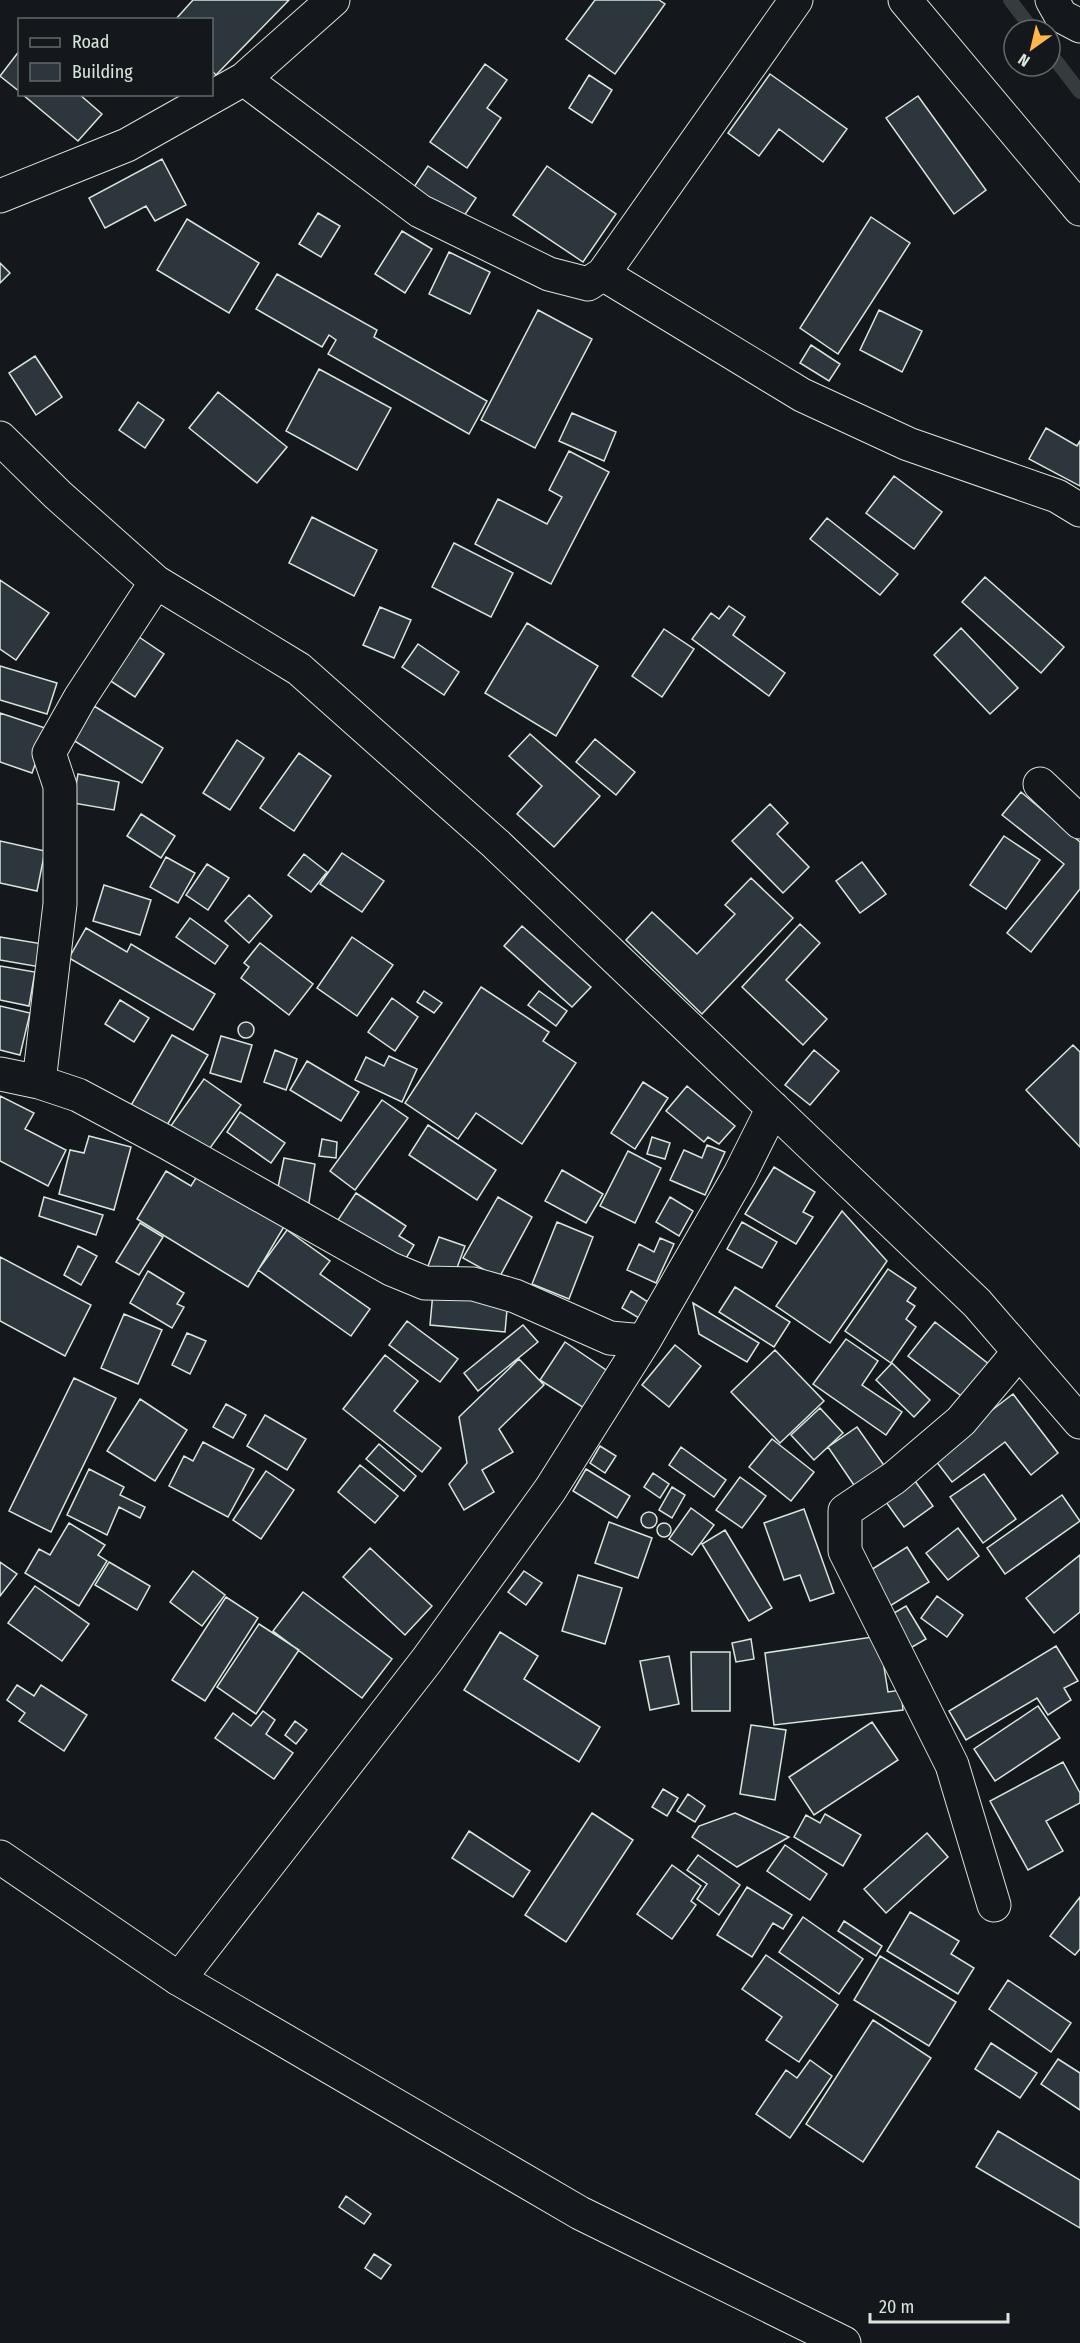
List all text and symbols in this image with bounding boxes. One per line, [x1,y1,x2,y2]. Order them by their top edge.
legend [18,18,213,96]
north arrow [1002,18,1062,78]
text: Road [72,31,109,53]
text: N [1015,49,1033,71]
text: Building [72,61,133,83]
scale bar [870,2286,1008,2324]
text: 20 m [879,2296,914,2318]

